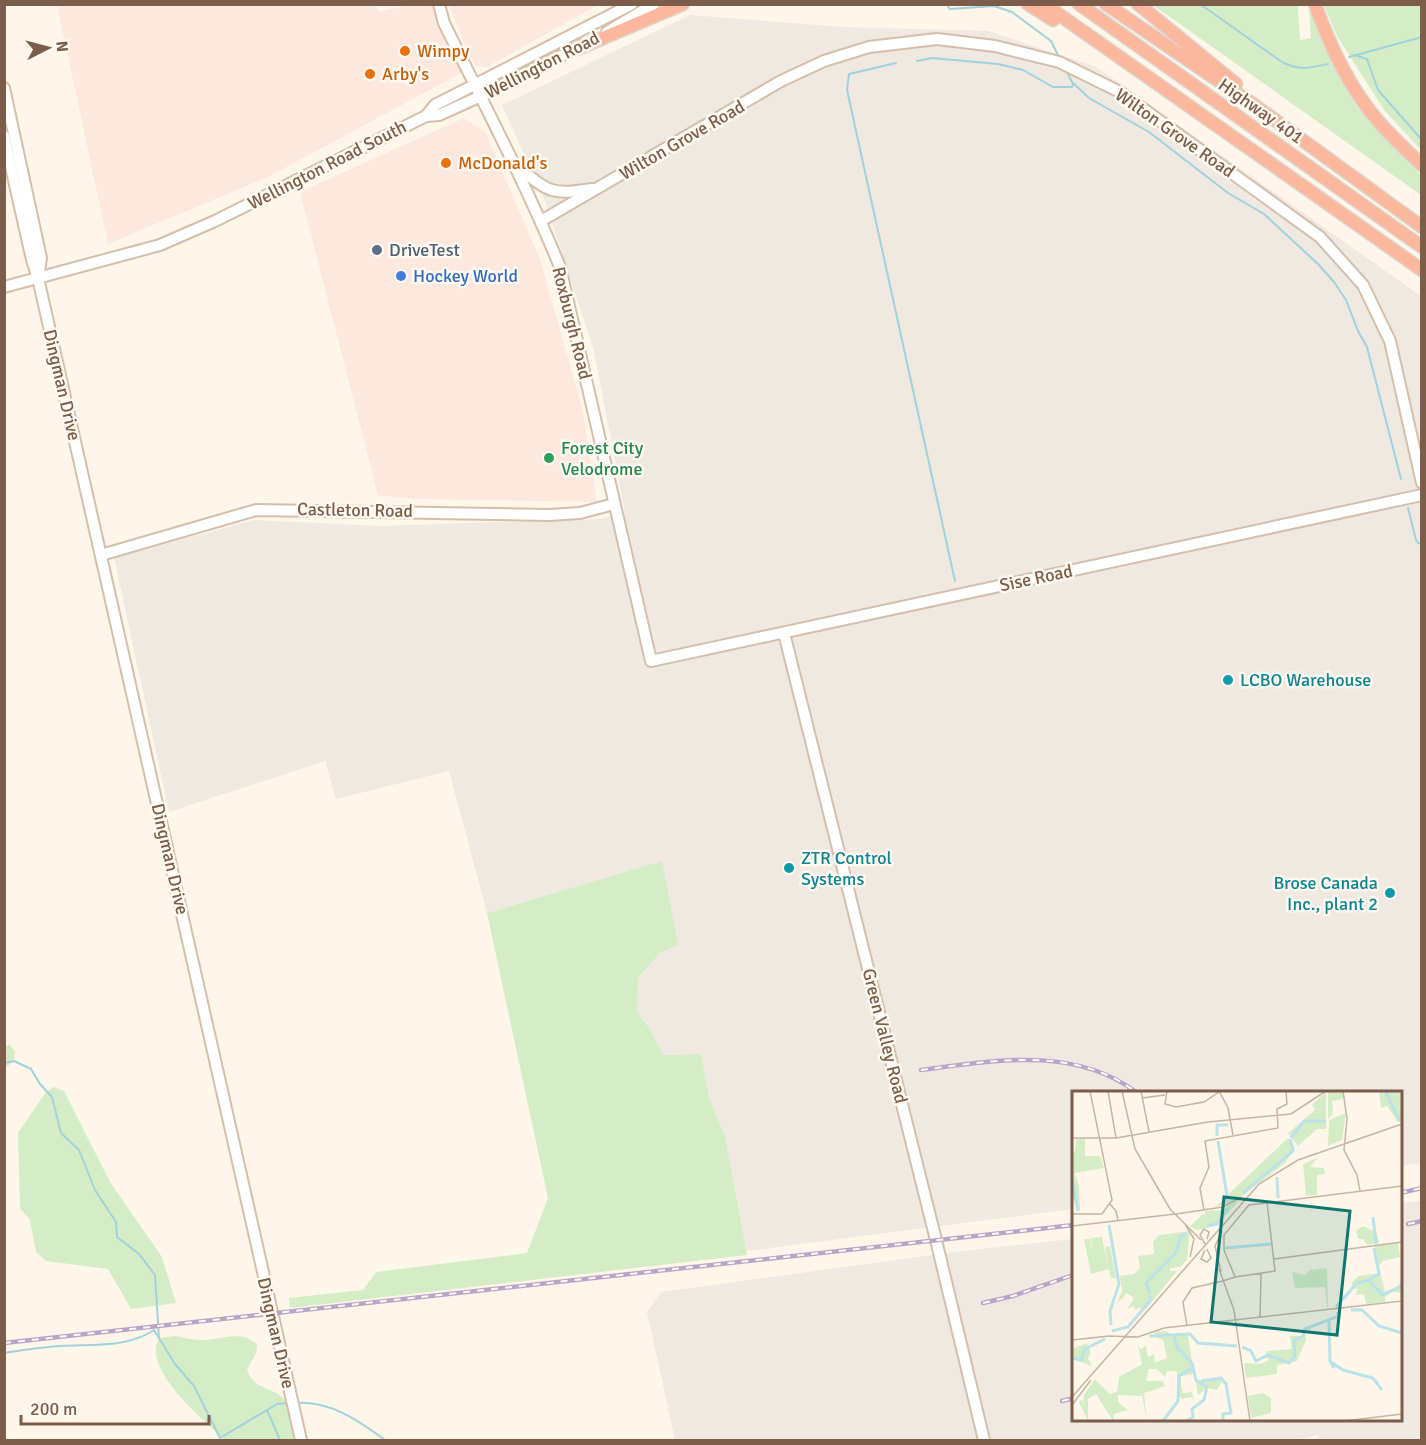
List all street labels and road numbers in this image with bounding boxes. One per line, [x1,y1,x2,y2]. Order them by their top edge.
street label: Wellington Road [481,27,603,103]
street label: Highway 401 [1214,74,1308,148]
street label: Wilton Grove Road [1111,84,1239,182]
street label: Wilton Grove Road [615,95,749,185]
street label: Wellington Road South [244,115,410,215]
street label: Roxburgh Road [547,264,597,382]
street label: Dingman Drive [39,327,85,443]
street label: Castleton Road [297,498,413,522]
street label: Sise Road [997,560,1075,596]
street label: Dingman Drive [147,801,193,917]
street label: Green Valley Road [858,966,912,1106]
street label: Dingman Drive [253,1275,299,1391]

